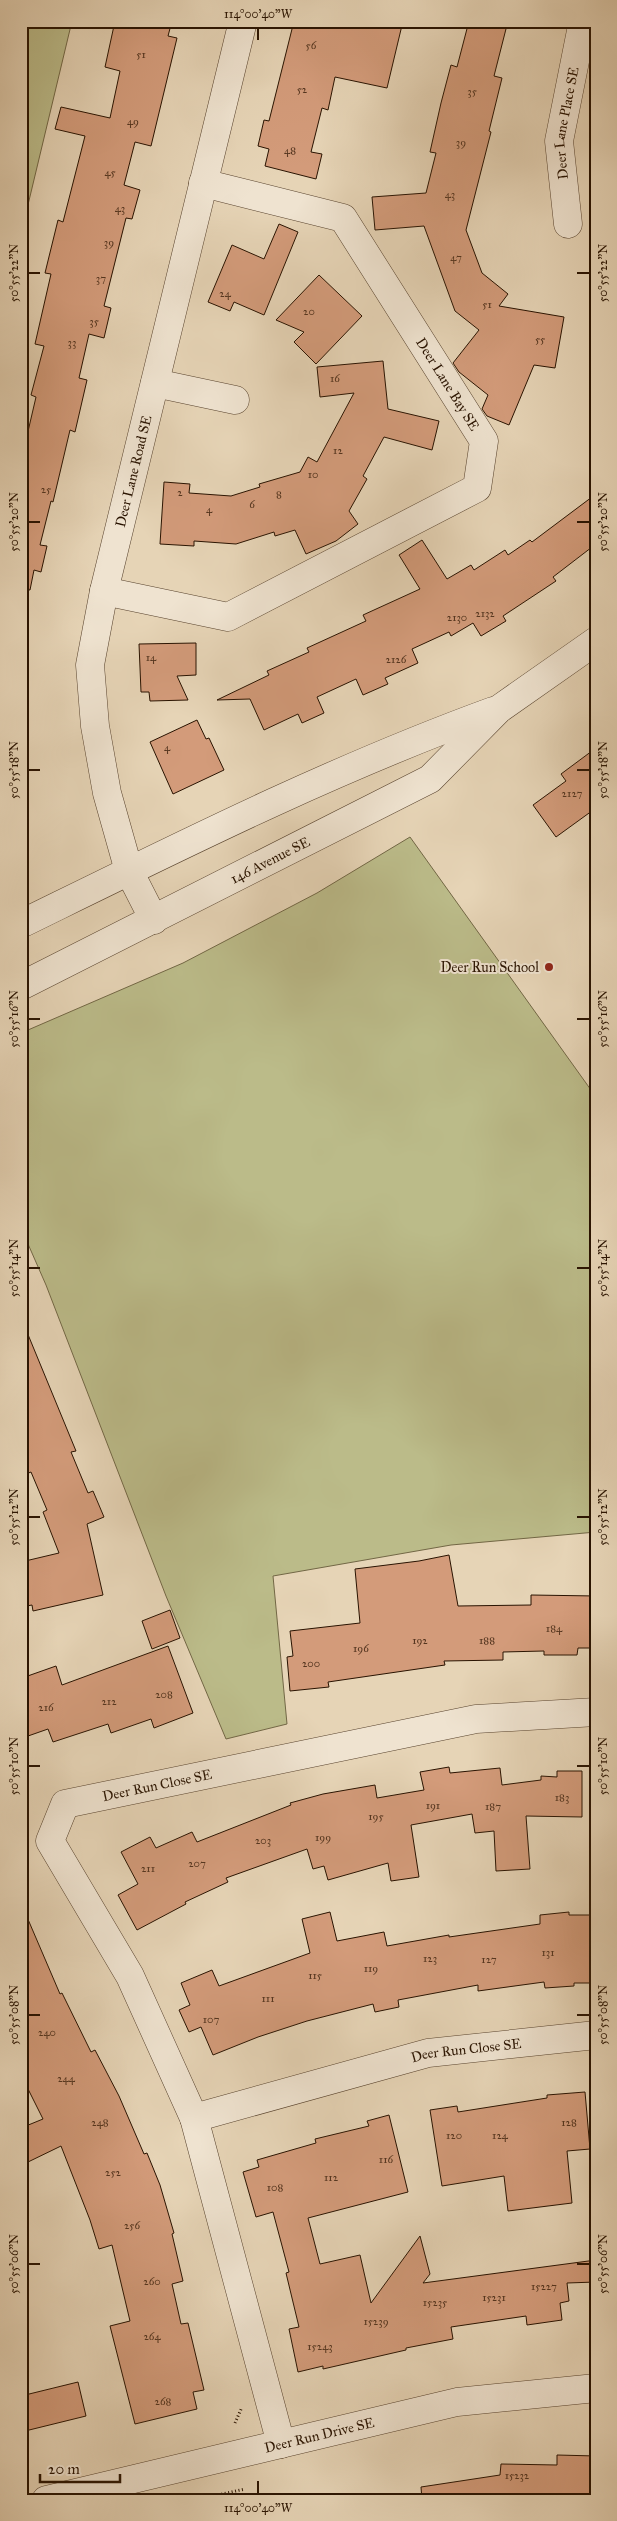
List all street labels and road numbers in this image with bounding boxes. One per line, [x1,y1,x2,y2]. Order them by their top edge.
street label: Deer Lane Place SE [551,65,583,180]
street label: Deer Lane Bay SE [412,335,483,434]
street label: Deer Lane Road SE [112,414,156,529]
street label: 146 Avenue SE [228,833,313,888]
street label: Deer Run Close SE [101,1766,213,1805]
street label: Deer Run Close SE [409,2035,522,2066]
street label: Deer Run Drive SE [263,2414,376,2457]

